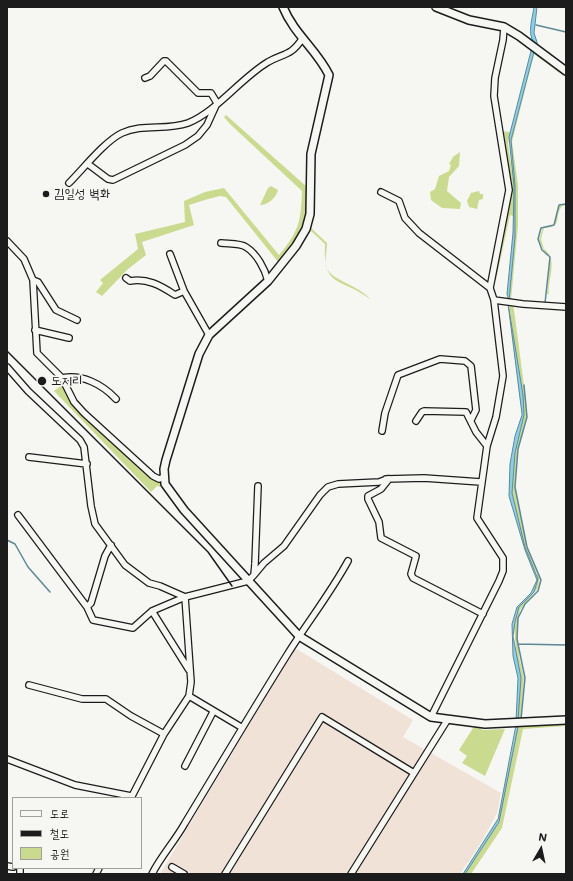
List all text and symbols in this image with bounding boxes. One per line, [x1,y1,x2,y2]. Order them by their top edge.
place label: 김일성 벽화 [54,186,110,202]
marker: 김일성 벽화 [41,189,51,199]
place label: 도지리 [51,373,82,389]
marker: 도지리 [36,375,48,387]
legend [12,797,142,869]
text: 도로 [50,805,69,821]
text: 철도 [50,825,69,841]
north arrow [521,829,561,869]
text: N [538,829,548,845]
text: 공원 [50,845,69,861]

